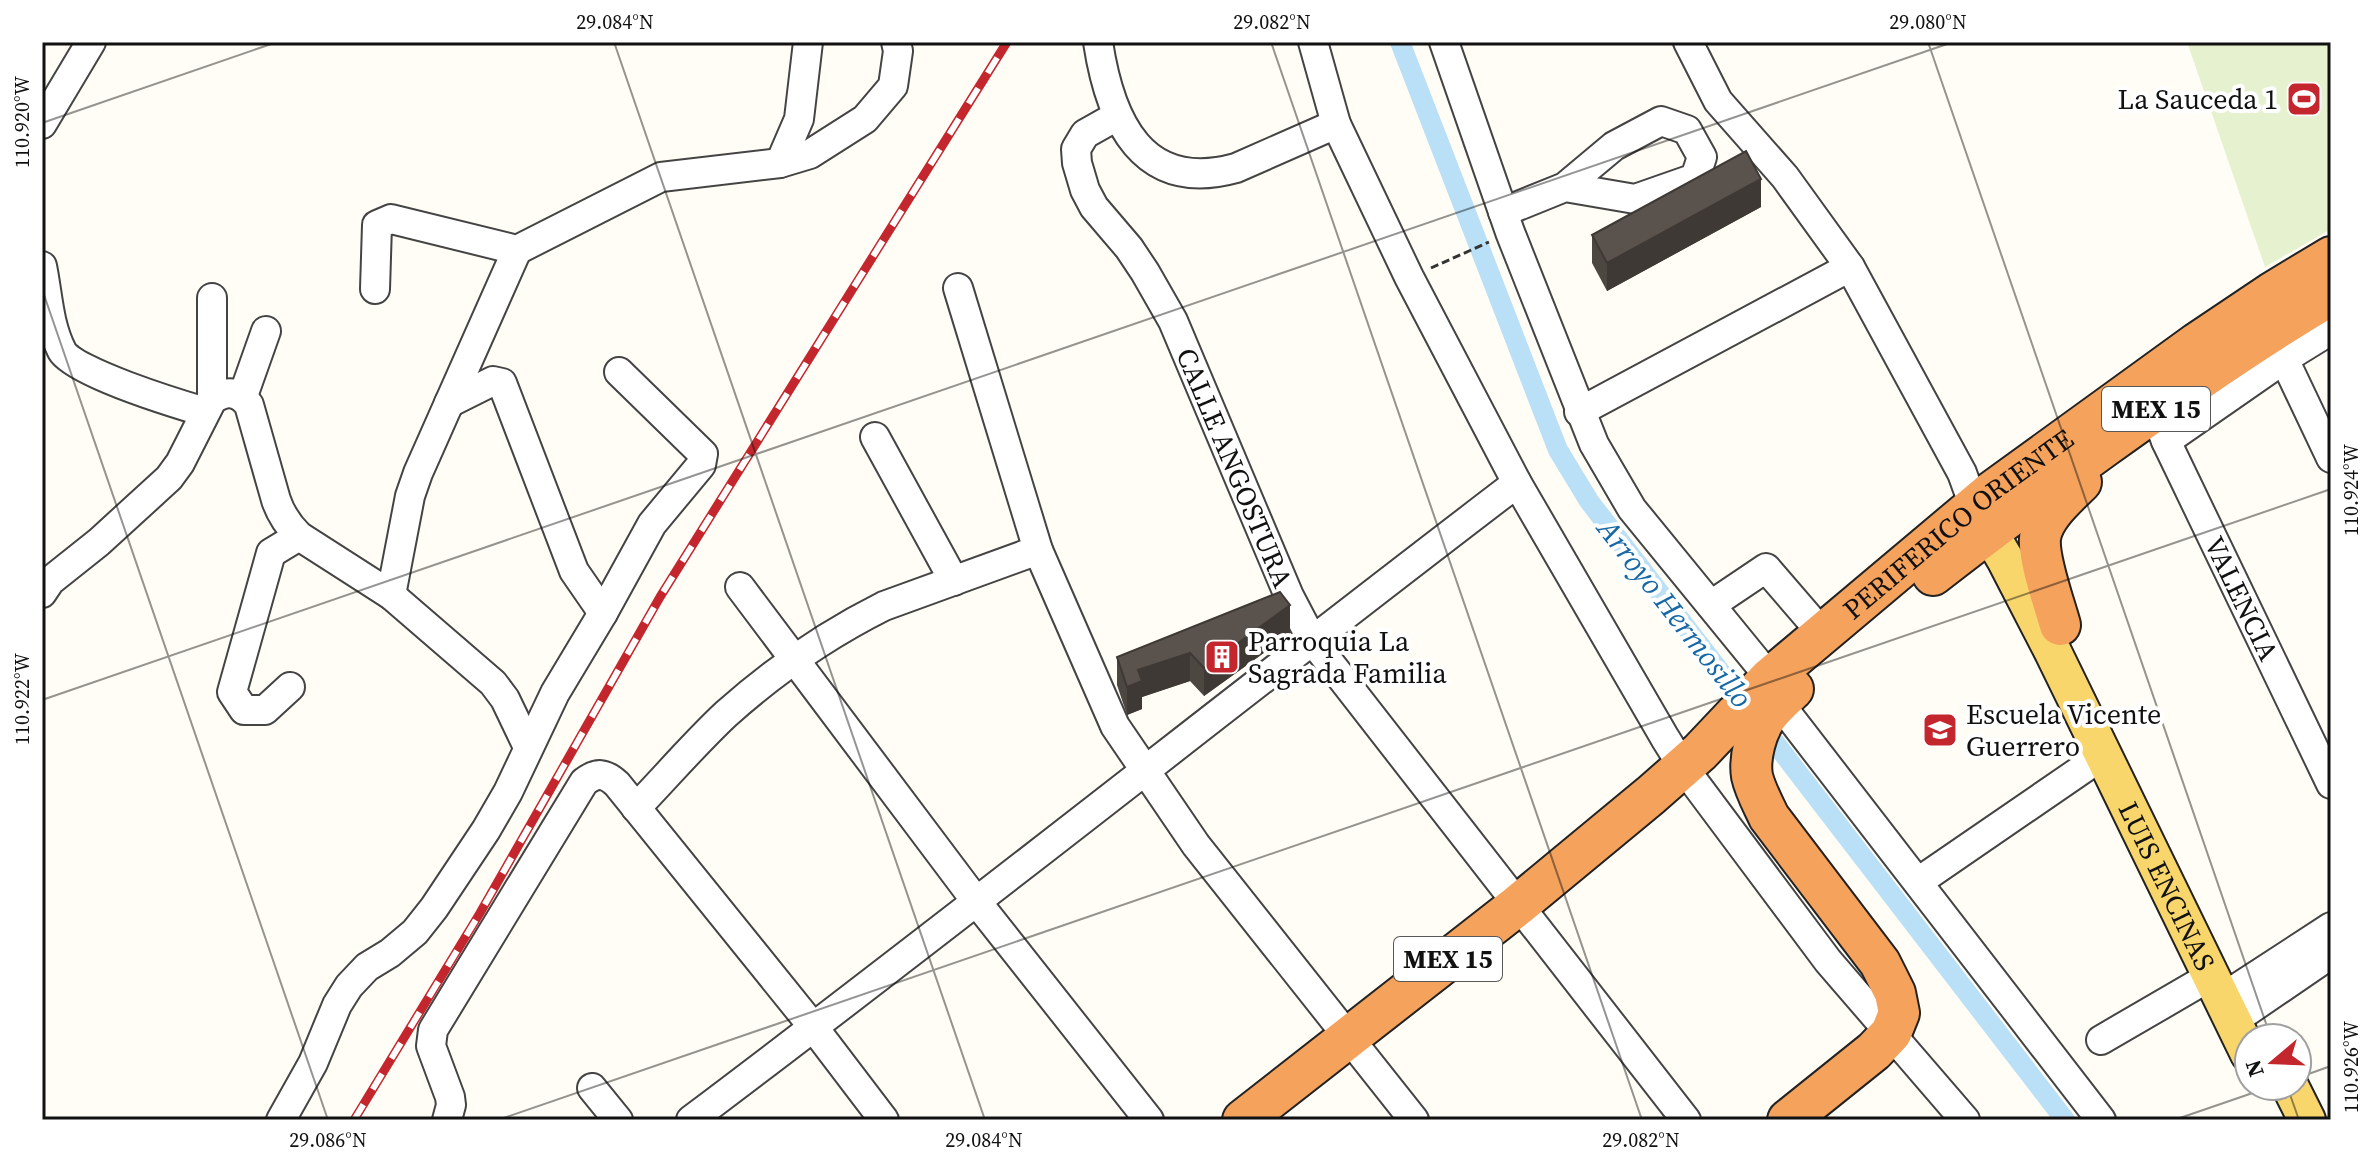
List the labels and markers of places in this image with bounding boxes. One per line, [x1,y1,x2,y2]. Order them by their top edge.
place label: La Sauceda 1 [2118,80,2278,118]
sports icon: La Sauceda 1 [2285,80,2323,118]
place label: Parroquia La Sagrada Familia [1248,622,1447,692]
building icon: Parroquia La Sagrada Familia [1203,638,1241,676]
place label: Escuela Vicente Guerrero [1966,695,2161,765]
school or university icon: Escuela Vicente Guerrero [1921,711,1959,749]

